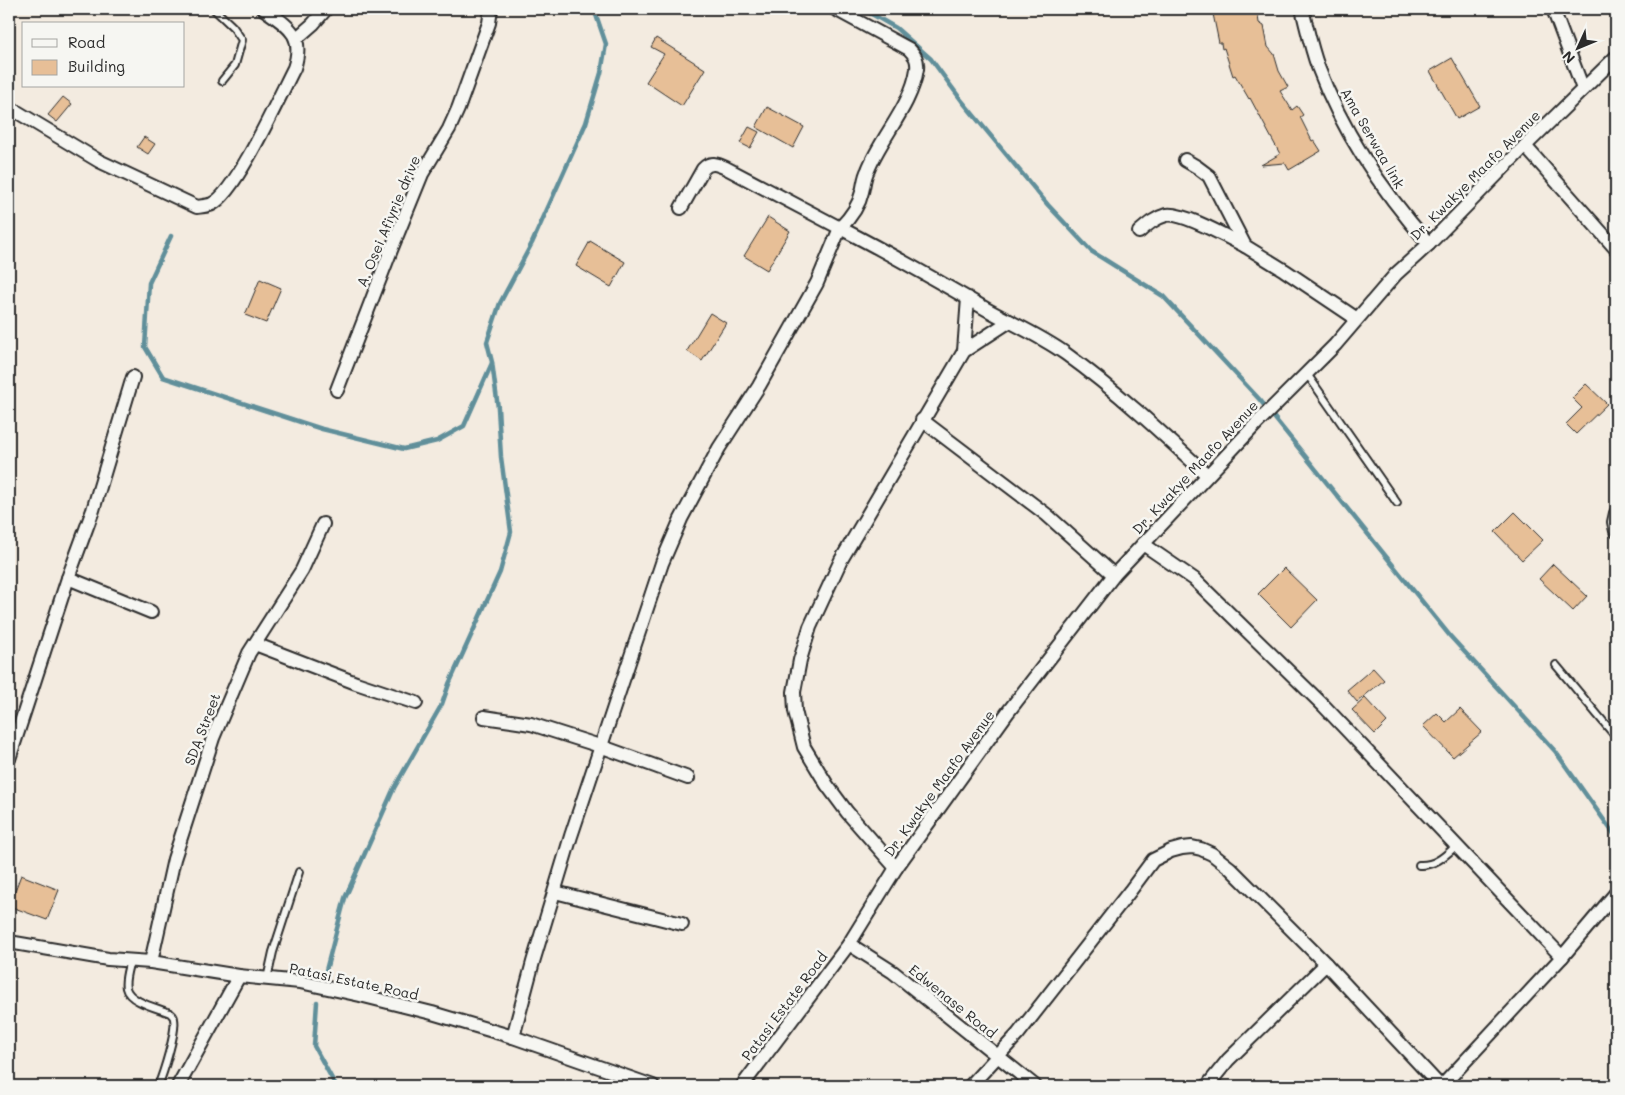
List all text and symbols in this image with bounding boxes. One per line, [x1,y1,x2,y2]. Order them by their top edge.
legend [22,22,185,88]
north arrow [1552,22,1602,72]
text: Road [68,32,105,52]
text: N [1558,47,1579,68]
text: Building [68,56,125,76]
street label: Ama Serwaa link [1336,84,1410,192]
street label: Dr. Kwakye Maafo Avenue [1406,106,1544,244]
street label: A. Osei Afiyrie drive [352,152,424,290]
street label: Dr. Kwakye Maafo Avenue [1128,396,1262,538]
street label: SDA Street [179,690,225,768]
street label: Dr. Kwakye Maafo Avenue [879,706,999,860]
street label: Patasi Estate Road [737,948,831,1064]
street label: Patasi Estate Road [288,958,420,1004]
street label: Edwenase Road [905,960,1001,1042]

